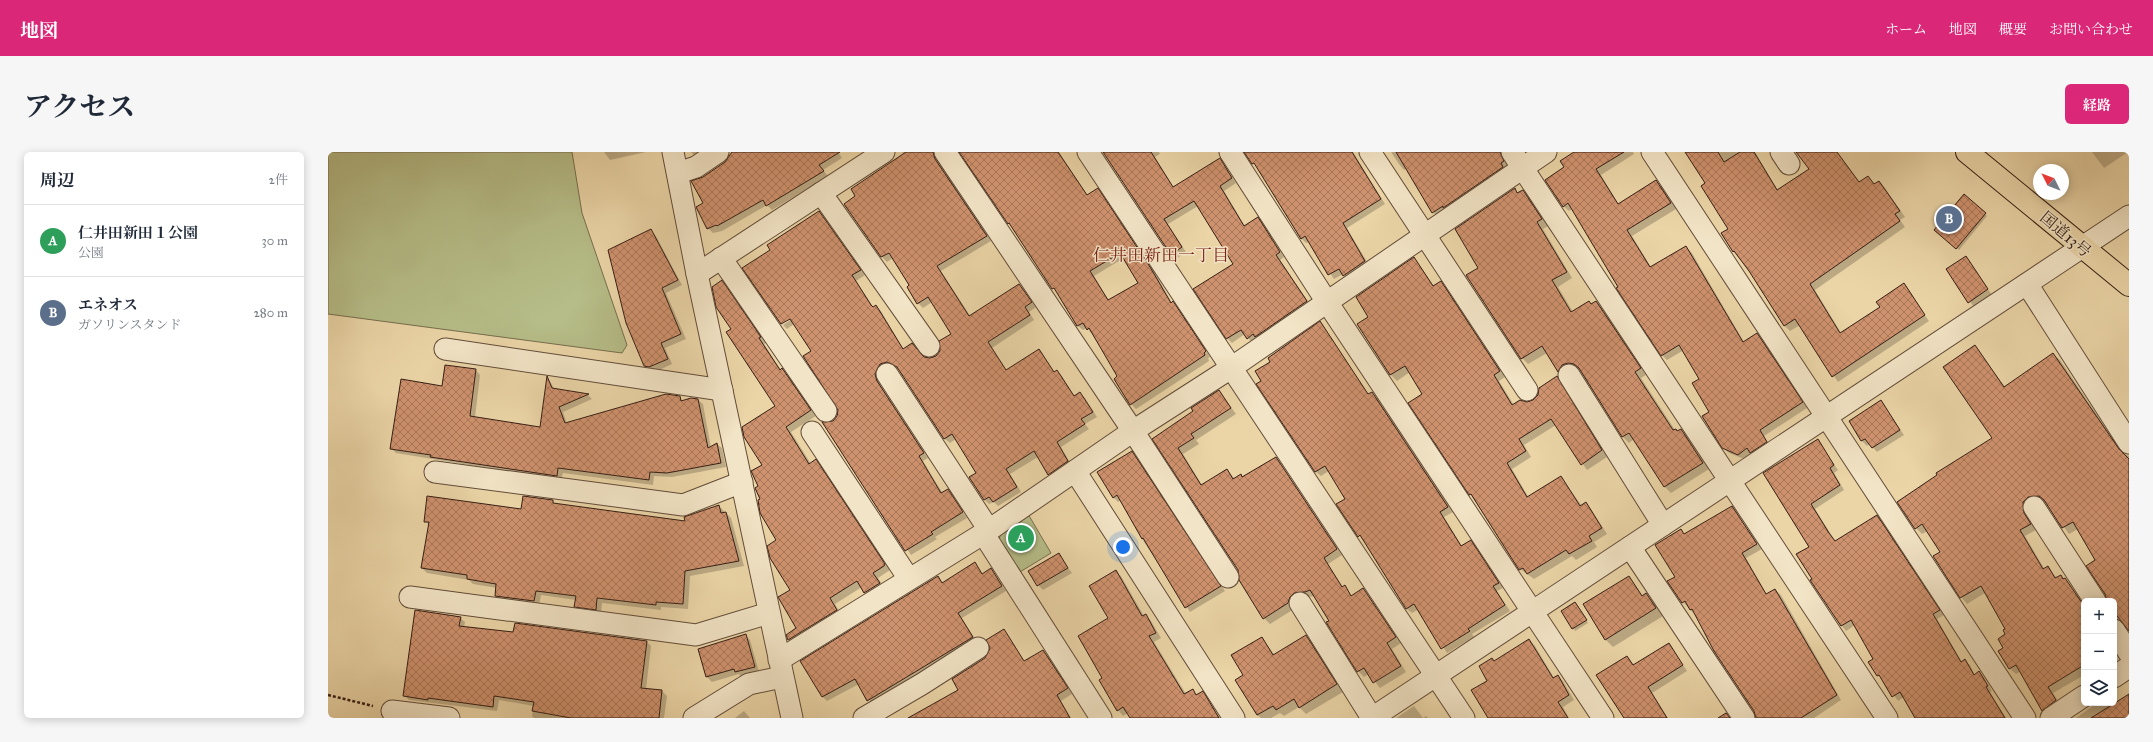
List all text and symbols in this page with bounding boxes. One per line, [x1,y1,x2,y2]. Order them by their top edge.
text: 地図 [20,19,58,42]
text: ホーム [1885,21,1927,38]
text: 地図 [1949,21,1977,38]
text: 概要 [1999,21,2027,38]
text: お問い合わせ [2049,21,2133,38]
button: 経路 [2065,84,2129,124]
text: アクセス [24,89,135,124]
north arrow [2033,164,2069,200]
text: 周辺 [40,170,74,191]
text: 2件 [269,172,288,188]
pin: B [1936,204,1962,234]
street label: 国道13号 [2036,208,2095,261]
text: 仁井田新田１公園 [78,224,198,242]
text: A [49,233,57,249]
text: 30 m [262,233,288,249]
text: 公園 [78,245,104,261]
district label: 仁井田新田一丁目 [1093,245,1229,266]
text: エネオス [78,296,138,314]
text: B [49,305,57,321]
text: 280 m [253,305,288,321]
text: ガソリンスタンド [78,317,182,333]
pin: A [1008,523,1034,553]
your location [1113,537,1133,557]
map controls [2081,598,2117,706]
button: + [2081,598,2117,634]
button: − [2081,634,2117,670]
button: layers [2081,670,2117,706]

